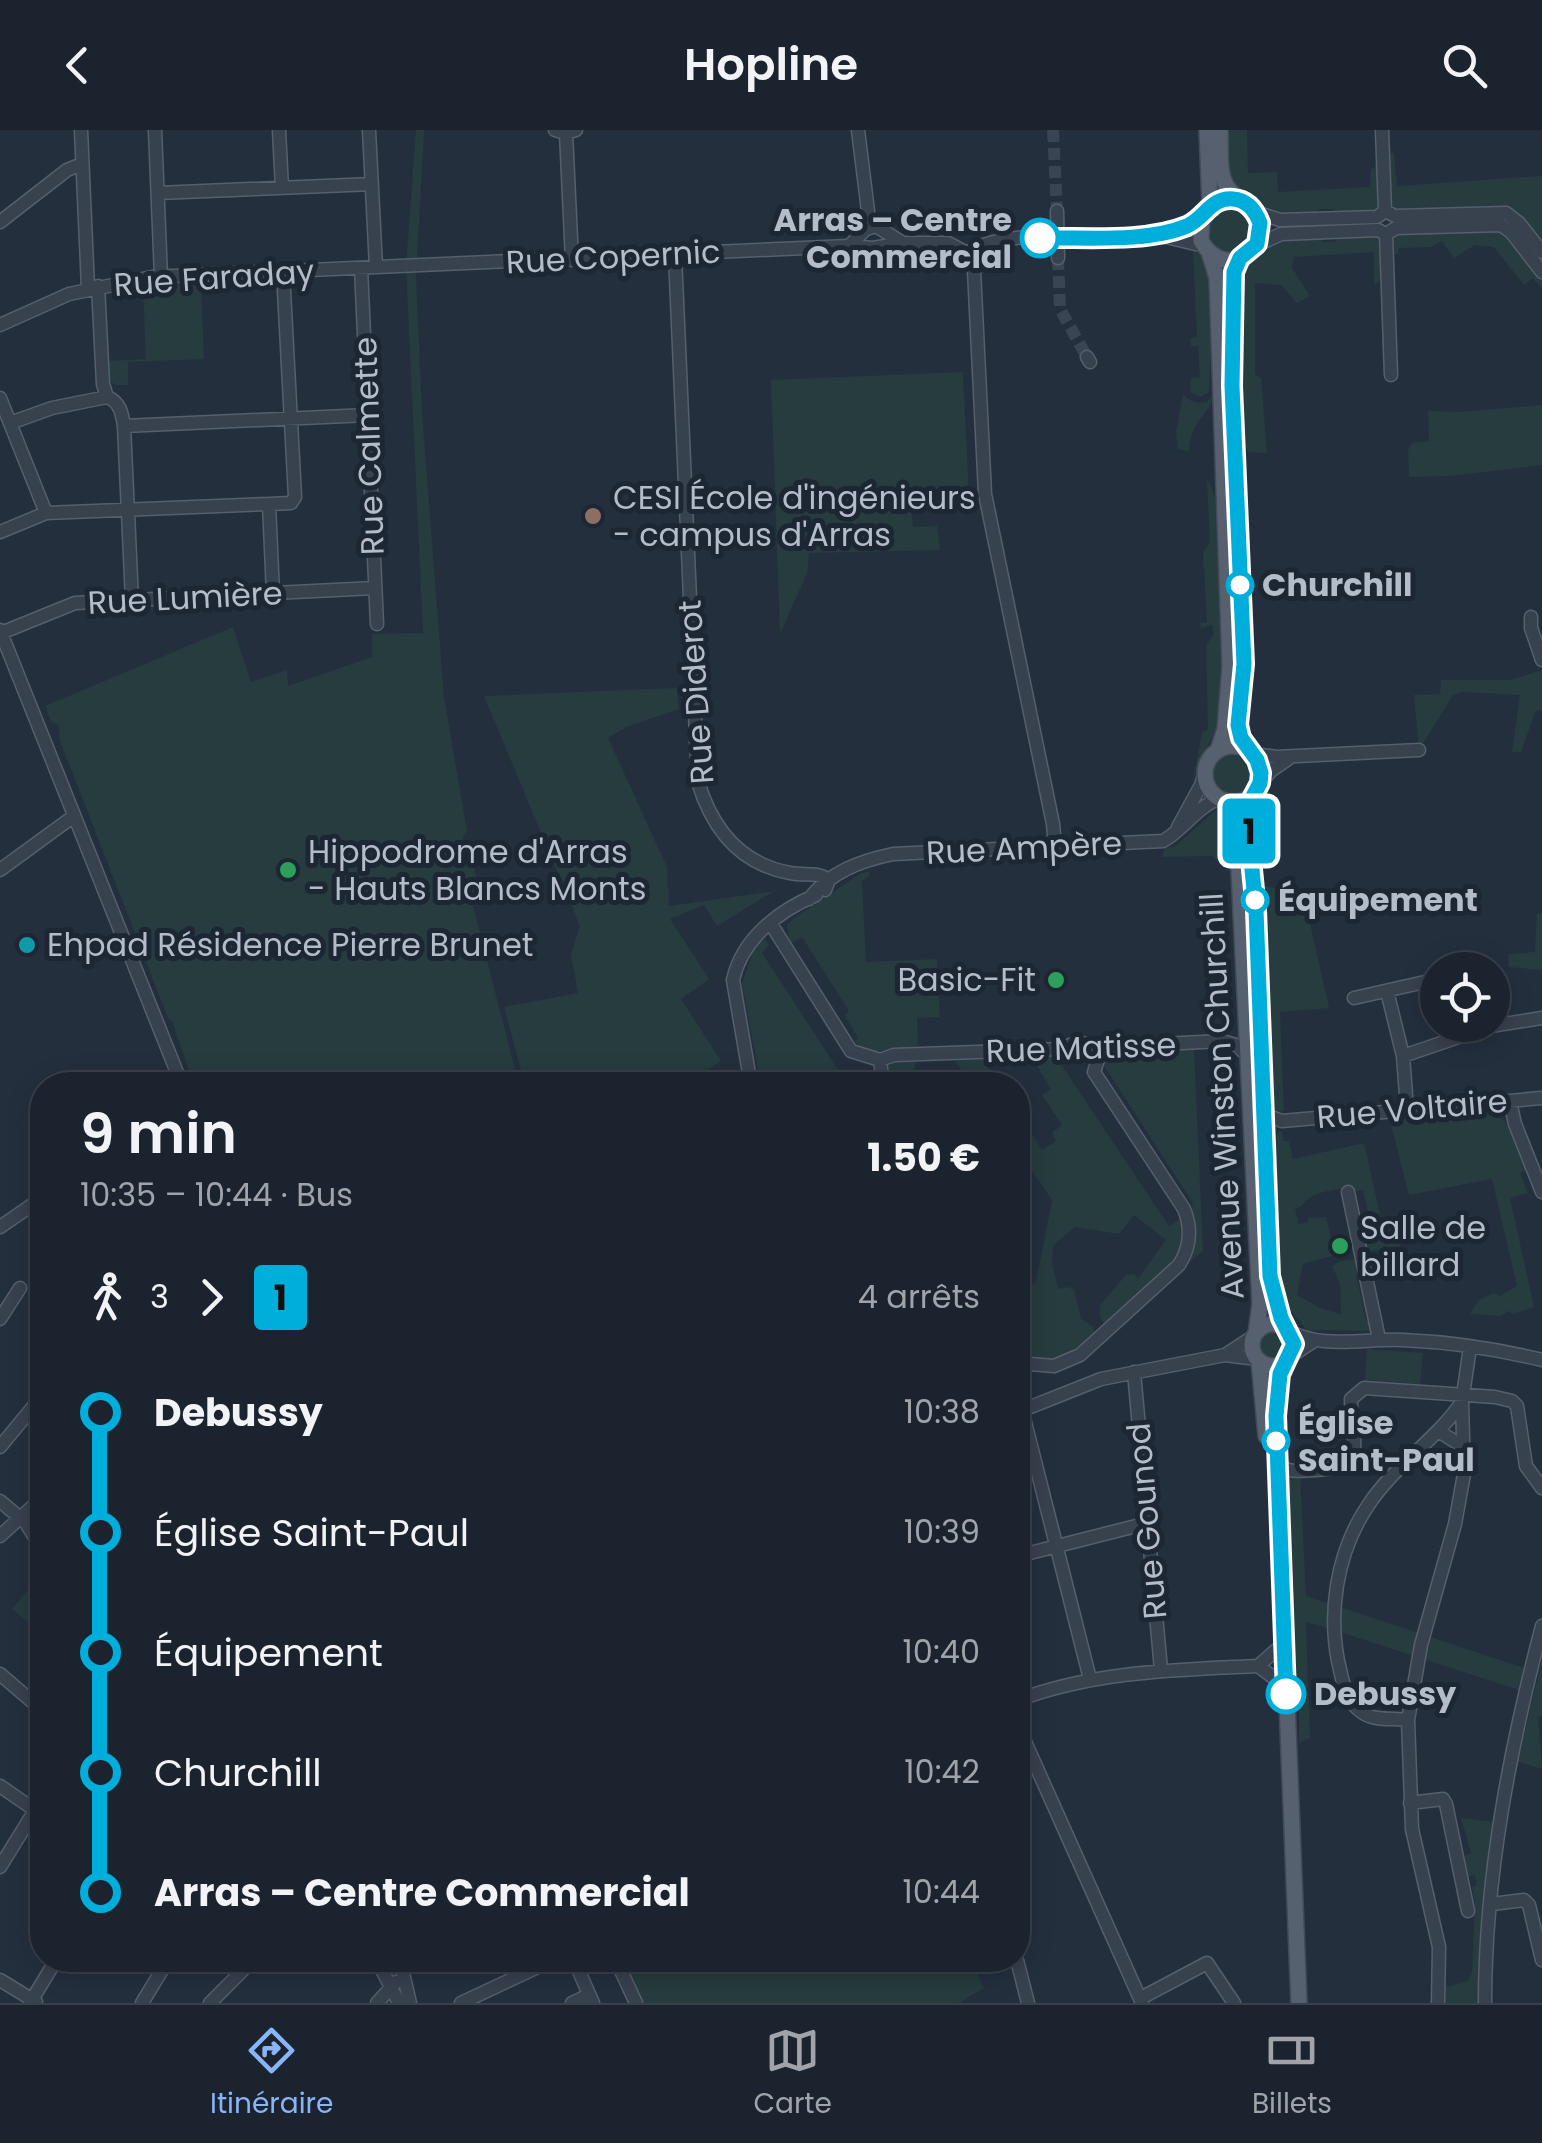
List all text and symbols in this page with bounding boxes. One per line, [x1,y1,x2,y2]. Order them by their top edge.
text: Hopline [684,33,858,96]
icon: back [50,38,105,93]
icon: search [1437,38,1492,93]
place label: Arras – Centre Commercial [774,197,1012,279]
marker: Arras – Centre Commercial [1021,219,1059,257]
street label: Rue Copernic [505,228,721,285]
street label: Rue Faraday [112,248,316,307]
street label: Rue Calmette [342,336,395,556]
place label: CESI École d'ingénieurs - campus d'Arras [613,475,976,557]
marker: CESI École d'ingénieurs - campus d'Arras [582,505,604,527]
place label: Churchill [1262,562,1412,607]
street label: Rue Lumière [86,570,284,625]
marker: Churchill [1227,572,1253,598]
street label: Rue Diderot [667,599,724,786]
line badge: 1 [1216,798,1282,864]
text: 1 [1242,807,1256,856]
street label: Rue Ampère [925,820,1123,875]
place label: Hippodrome d'Arras - Hauts Blancs Monts [308,829,646,911]
marker: Hippodrome d'Arras - Hauts Blancs Monts [277,859,299,881]
place label: Équipement [1278,877,1478,922]
marker: Équipement [1242,887,1268,913]
street label: Avenue Winston Churchill [1188,891,1255,1301]
place label: Ehpad Résidence Pierre Brunet [47,922,533,967]
marker: Ehpad Résidence Pierre Brunet [16,934,38,956]
map controls [1420,952,1510,1042]
button: locate [1420,952,1510,1042]
place label: Basic-Fit [897,957,1036,1002]
marker: Basic-Fit [1045,969,1067,991]
street label: Rue Matisse [985,1022,1177,1073]
street label: Rue Voltaire [1315,1078,1509,1139]
text: 9 min [80,1095,237,1172]
text: 1.50 € [867,1131,980,1184]
text: 10:35 – 10:44 · Bus [80,1172,353,1217]
place label: Salle de billard [1360,1205,1486,1287]
marker: Salle de billard [1329,1235,1351,1257]
icon: walk [80,1270,135,1325]
icon: forward [184,1270,239,1325]
text: 1 [274,1273,287,1322]
text: 3 [150,1274,169,1319]
text: 4 arrêts [858,1274,980,1319]
text: Debussy [154,1386,323,1439]
text: 10:38 [904,1389,980,1434]
place label: Église Saint-Paul [1298,1400,1475,1482]
street label: Rue Gounod [1116,1421,1177,1621]
marker: Église Saint-Paul [1263,1428,1289,1454]
text: Église Saint-Paul [154,1506,469,1559]
text: 10:39 [904,1509,980,1554]
text: Équipement [154,1626,383,1679]
text: 10:40 [903,1629,980,1674]
place label: Debussy [1314,1671,1457,1716]
marker: Debussy [1267,1675,1305,1713]
text: Churchill [154,1746,322,1799]
text: 10:42 [904,1749,980,1794]
text: Arras – Centre Commercial [154,1866,690,1919]
text: 10:44 [903,1869,980,1914]
tab: Itinéraire [210,2023,333,2125]
tab: Carte [753,2023,832,2125]
tab: Billets [1252,2023,1332,2125]

